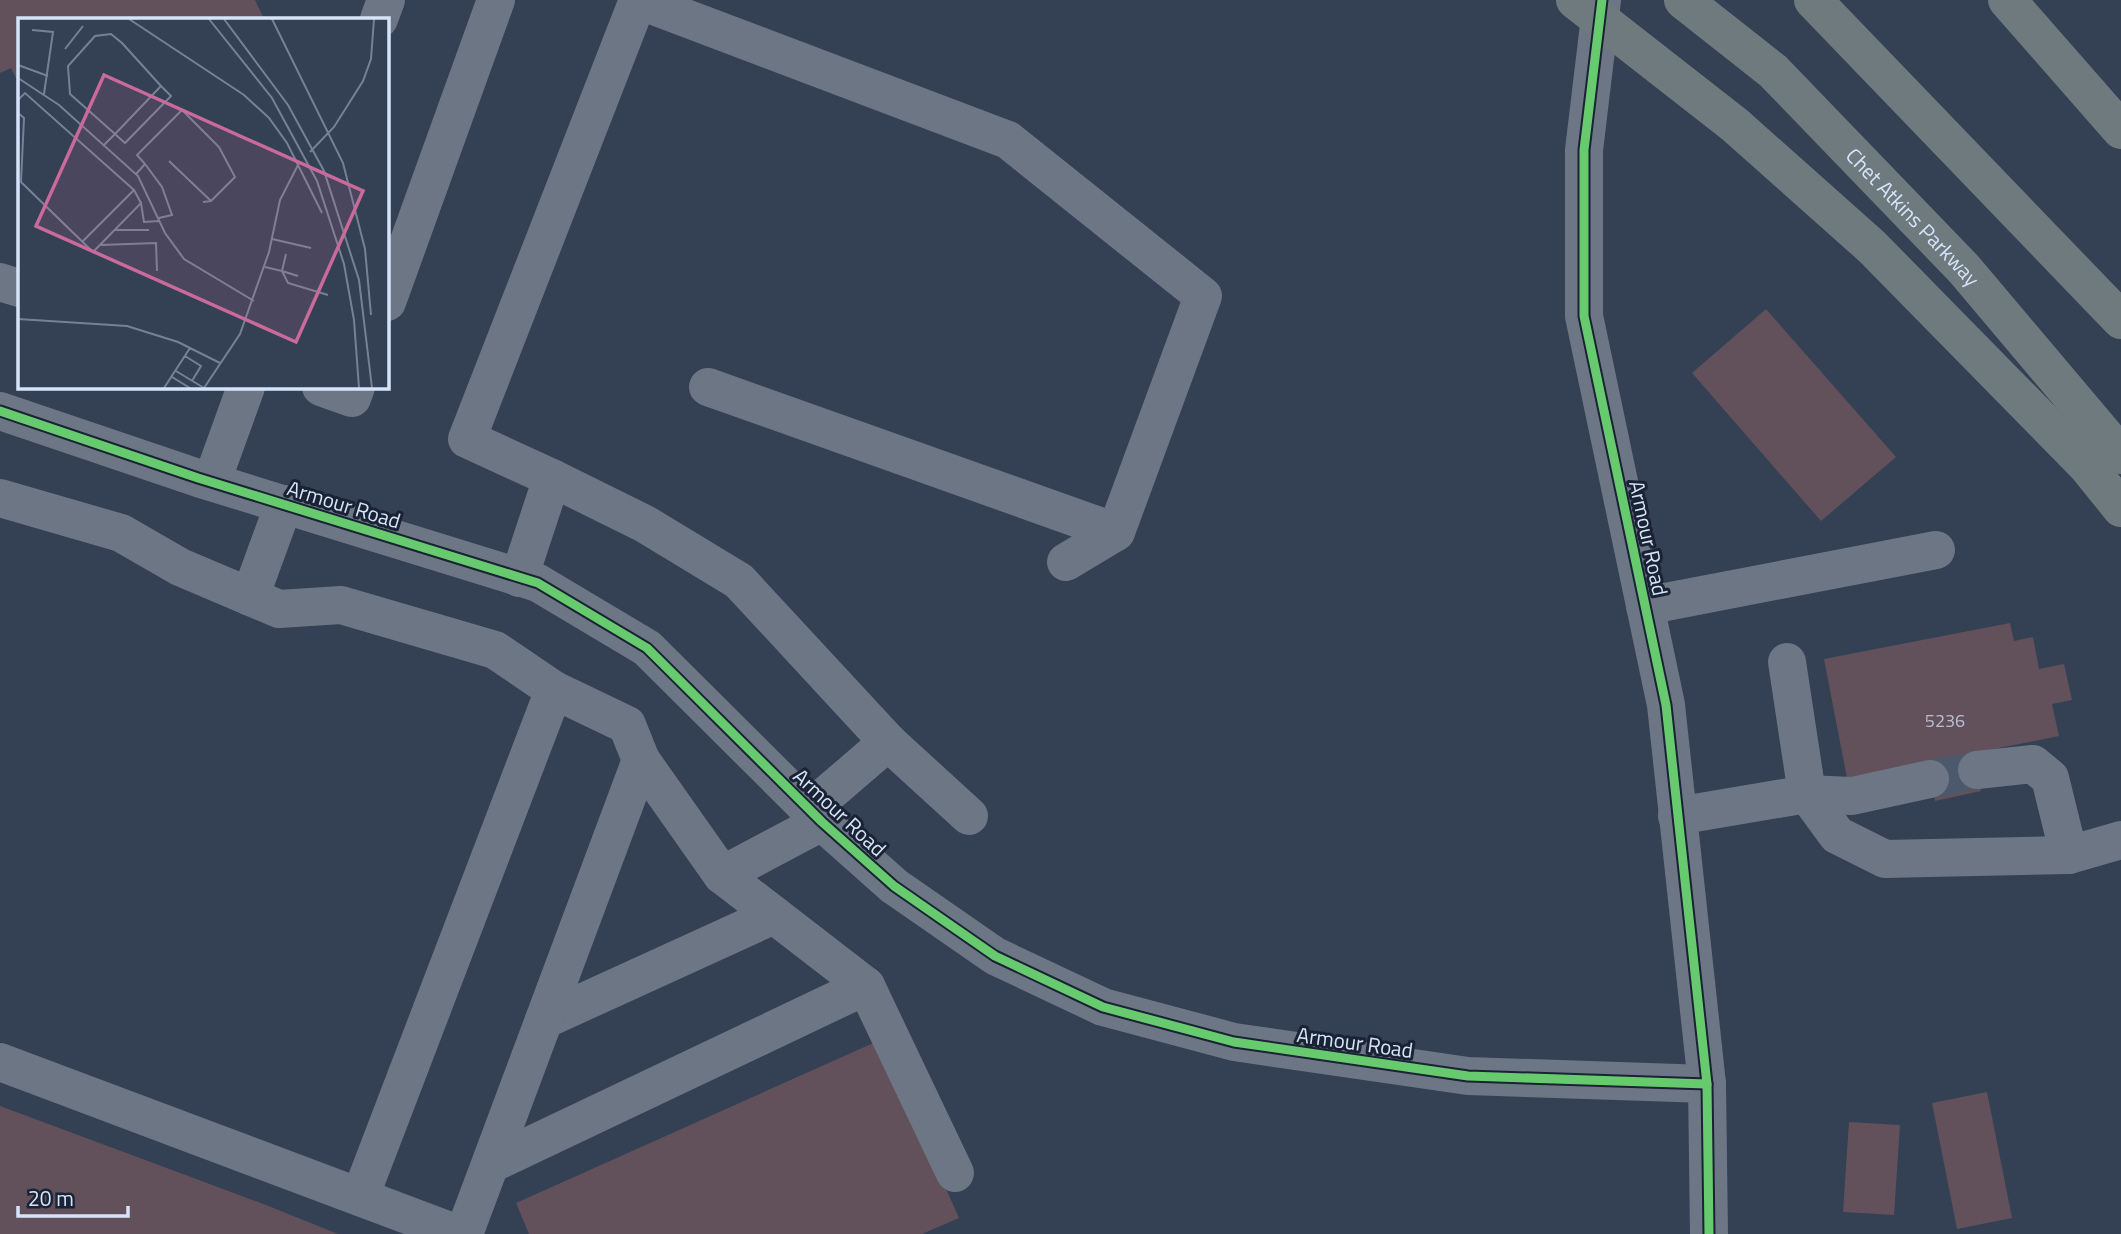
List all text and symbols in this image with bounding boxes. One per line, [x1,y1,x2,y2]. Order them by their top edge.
inset map [18,18,388,388]
street label: Chet Atkins Parkway [1839,140,1988,293]
street label: Armour Road [283,472,405,536]
street label: Armour Road [1621,477,1677,599]
house number: 5236 [1925,707,1965,734]
street label: Armour Road [786,760,894,864]
street label: Armour Road [1295,1018,1415,1066]
scale bar [18,1174,128,1218]
text: 20 m [28,1182,74,1214]

